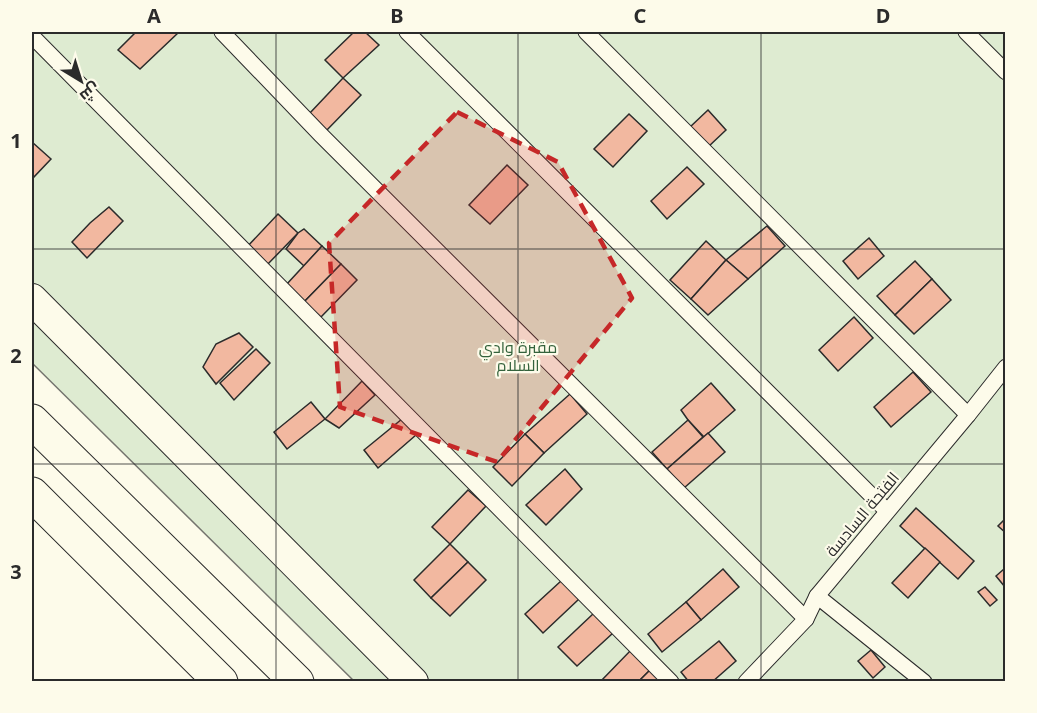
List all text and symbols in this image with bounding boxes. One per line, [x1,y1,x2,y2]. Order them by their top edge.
text: A [147,2,161,29]
text: B [390,2,404,29]
text: C [634,2,647,29]
text: D [876,2,890,29]
north arrow [51,51,111,111]
text: ش [75,78,105,108]
text: 1 [10,127,22,154]
park label: مقبرة وادي السلام [479,336,557,377]
text: 2 [10,342,22,369]
street label: الفتحة السادسة [820,467,904,561]
text: 3 [10,558,22,585]

